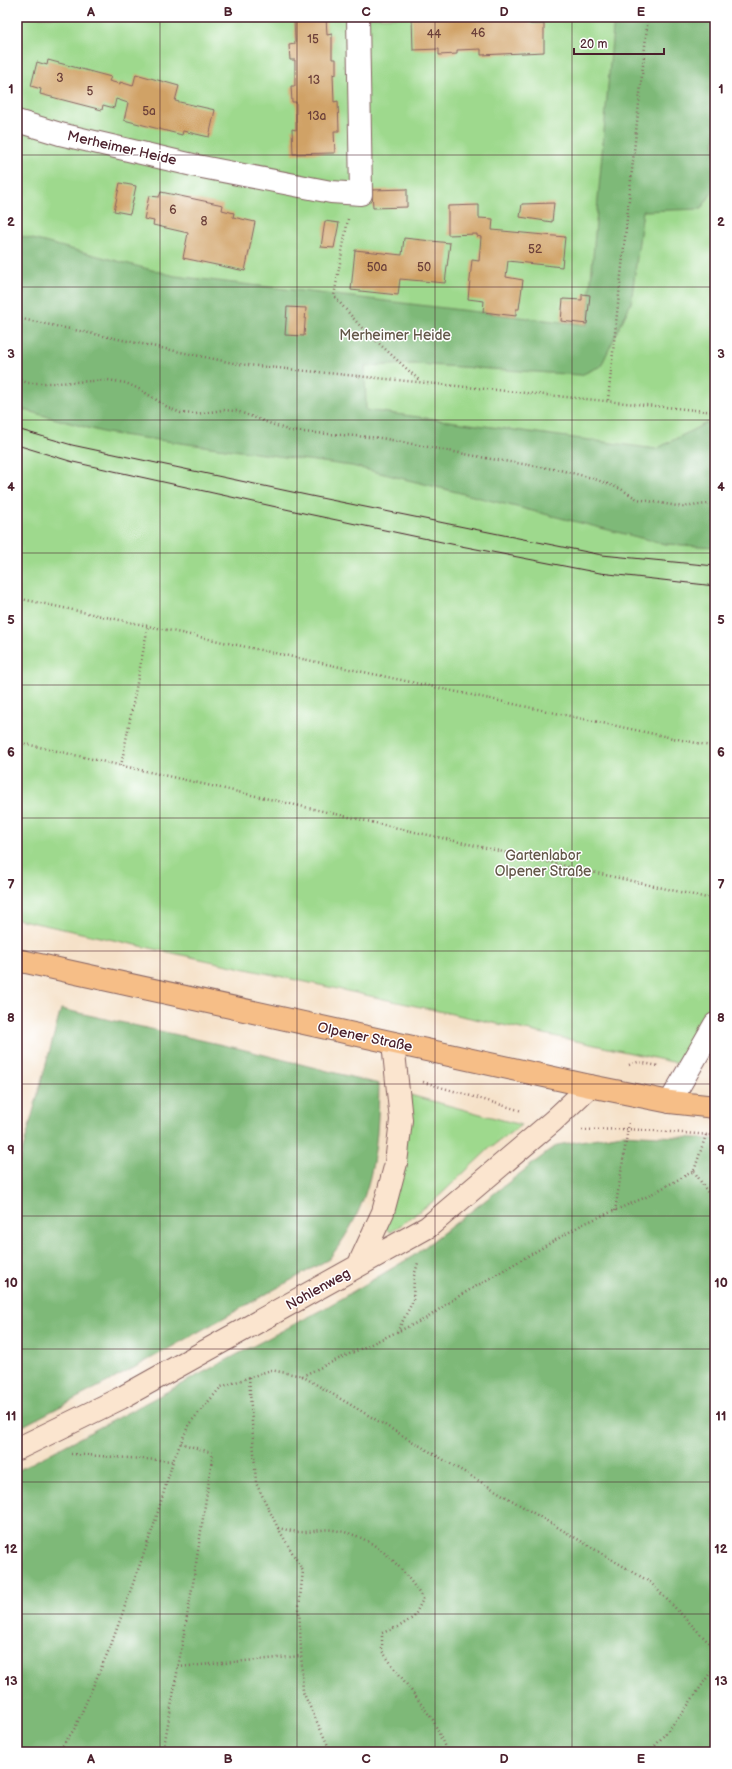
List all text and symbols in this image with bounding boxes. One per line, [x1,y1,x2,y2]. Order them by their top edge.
text: A [86,4,95,20]
text: B [223,4,233,20]
text: C [361,4,371,20]
text: D [499,4,509,20]
text: E [637,4,646,20]
house number: 46 [471,26,485,41]
house number: 44 [427,27,442,42]
scale bar [574,30,664,56]
house number: 15 [307,32,319,47]
text: 20 m [580,37,607,52]
house number: 3 [56,71,64,86]
house number: 13 [308,73,320,88]
text: 1 [8,81,14,97]
text: 1 [718,81,724,97]
house number: 5 [87,84,94,99]
house number: 5a [142,104,156,119]
house number: 13a [308,109,327,124]
street label: Merheimer Heide [66,127,178,169]
house number: 6 [169,203,177,218]
text: 2 [7,214,15,230]
house number: 8 [201,214,208,229]
text: 2 [717,214,725,230]
house number: 52 [528,242,542,257]
house number: 50a [367,260,388,275]
house number: 50 [417,260,431,275]
park label: Merheimer Heide [339,327,451,344]
text: 3 [7,346,15,362]
text: 3 [717,346,725,362]
text: 4 [7,479,15,495]
text: 4 [717,479,725,495]
text: 5 [7,612,15,628]
text: 5 [717,612,725,628]
text: 6 [7,744,15,760]
text: 6 [717,744,725,760]
park label: Gartenlabor Olpener Straße [495,847,591,880]
text: 7 [7,877,15,893]
text: 7 [717,877,725,893]
text: 8 [7,1010,15,1026]
text: 8 [717,1010,725,1026]
street label: Olpener Straße [316,1019,414,1055]
text: 9 [7,1142,15,1158]
text: 9 [717,1142,725,1158]
street label: Nohlenweg [283,1264,353,1314]
text: 10 [4,1275,18,1291]
text: 10 [714,1275,728,1291]
text: 11 [6,1408,16,1424]
text: 11 [716,1408,726,1424]
text: 12 [4,1541,18,1557]
text: 12 [714,1541,728,1557]
text: 13 [4,1673,18,1689]
text: 13 [714,1673,728,1689]
text: A [86,1751,95,1767]
text: B [223,1751,233,1767]
text: C [361,1751,371,1767]
text: D [499,1751,509,1767]
text: E [637,1751,646,1767]

